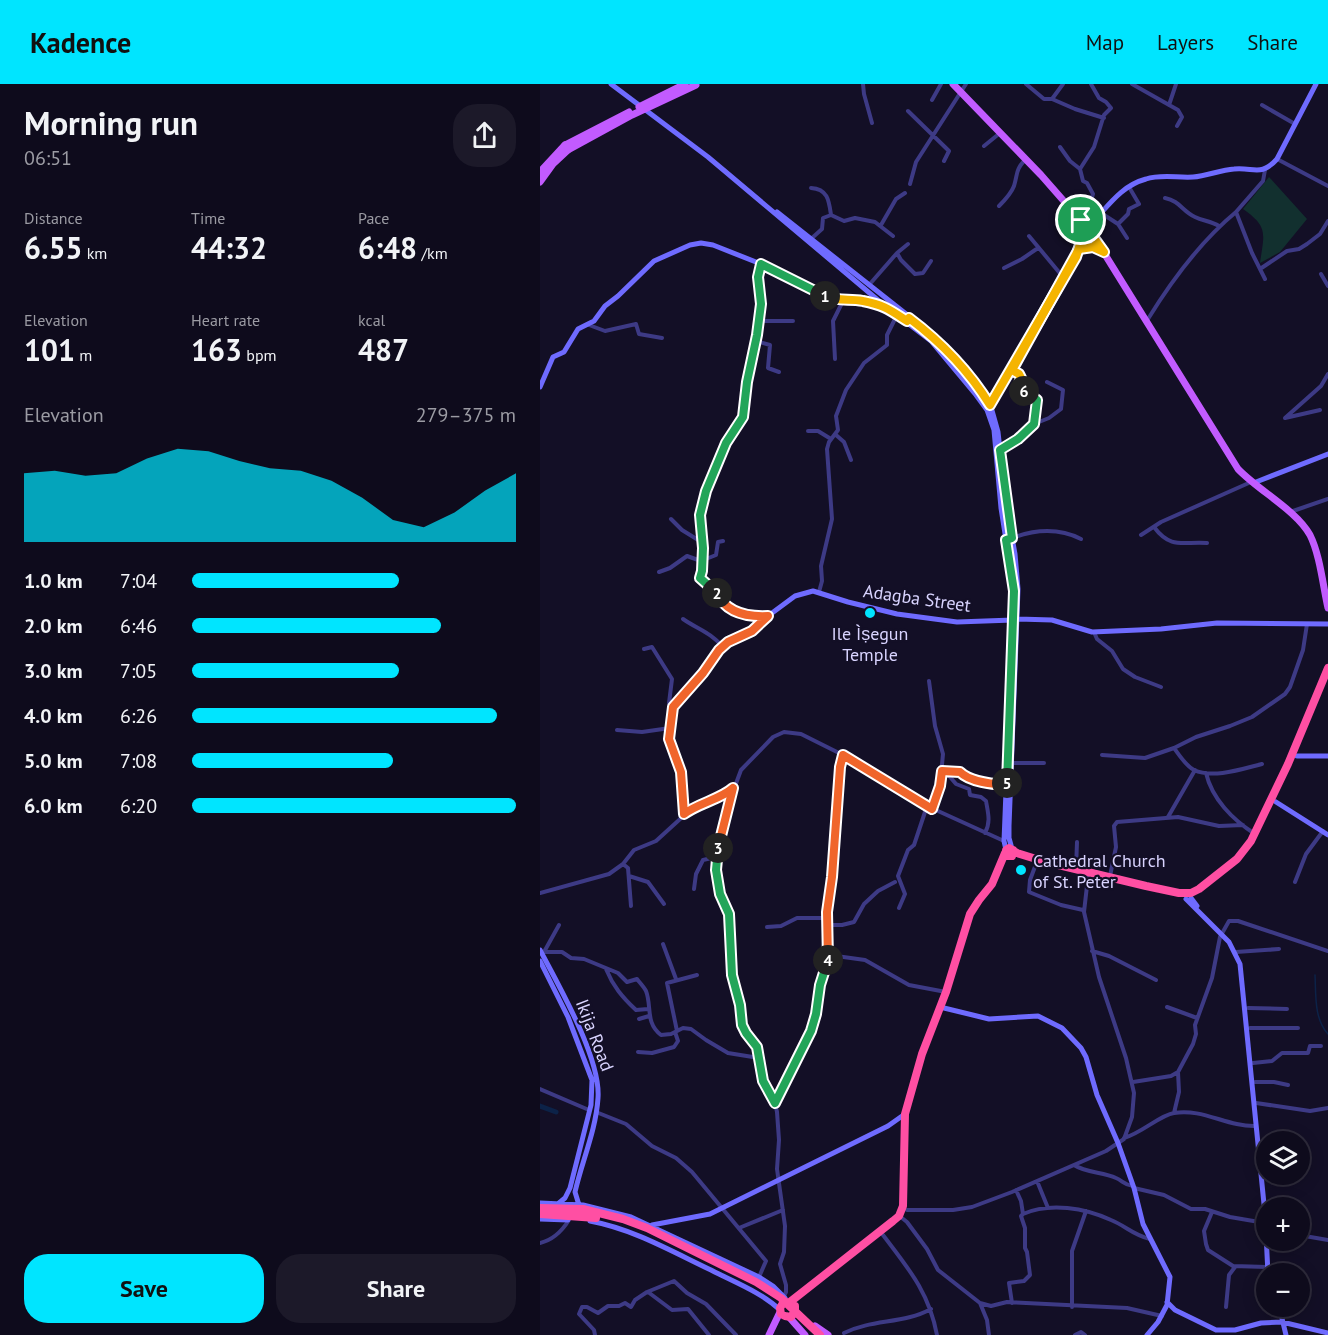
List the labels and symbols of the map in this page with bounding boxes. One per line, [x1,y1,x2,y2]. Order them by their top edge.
pin [1055,194,1106,245]
pin: 1 [810,281,840,311]
pin: 6 [1009,376,1039,406]
pin: 2 [702,578,732,608]
street label: Adagba Street [862,579,972,617]
marker: Ile Ìṣegun Temple [863,606,877,620]
place label: Ile Ìṣegun Temple [832,622,908,666]
pin: 5 [992,768,1022,798]
pin: 3 [703,833,733,863]
place label: Cathedral Church of St. Peter [1033,849,1166,893]
marker: Cathedral Church of St. Peter [1014,863,1028,877]
pin: 4 [813,945,843,975]
street label: Ikija Road [571,996,619,1074]

